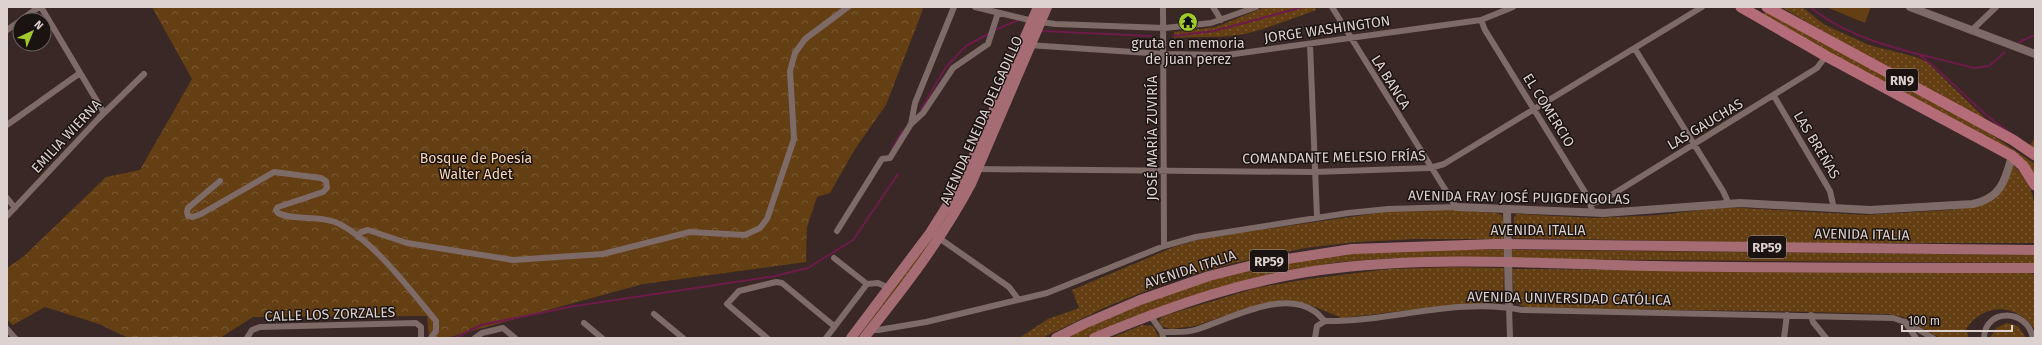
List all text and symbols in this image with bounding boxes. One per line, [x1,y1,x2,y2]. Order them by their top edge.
temple icon: gruta en memoria de juan perez [1177,11,1199,33]
north arrow [12,12,52,52]
street label: JORGE WASHINGTON [1263,12,1391,47]
text: N [31,18,46,32]
street label: AVENIDA ENEIDA DELGADILLO [937,33,1026,207]
place label: gruta en memoria de juan perez [1131,35,1245,68]
street label: LA BANCA [1367,52,1414,112]
road number: RN9 [1886,69,1918,91]
street label: EL COMERCIO [1519,70,1578,150]
street label: JOSÉ MARÍA ZUVIRÍA [1143,75,1161,201]
street label: LAS GAUCHAS [1664,95,1747,154]
street label: EMILIA WIERNA [28,96,105,177]
street label: LAS BREÑAS [1790,108,1844,183]
street label: COMANDANTE MELESIO FRÍAS [1242,146,1426,168]
park label: Bosque de Poesía Walter Adet [420,150,532,183]
street label: AVENIDA FRAY JOSÉ PUIGDENGOLAS [1408,186,1630,208]
street label: AVENIDA ITALIA [1490,222,1586,239]
street label: AVENIDA ITALIA [1814,225,1910,244]
road number: RP59 [1748,236,1786,258]
street label: AVENIDA ITALIA [1142,247,1238,292]
road number: RP59 [1250,250,1288,272]
street label: AVENIDA UNIVERSIDAD CATÓLICA [1467,287,1671,309]
street label: CALLE LOS ZORZALES [264,304,396,325]
scale bar [1902,307,2012,333]
text: 100 m [1908,314,1940,328]

